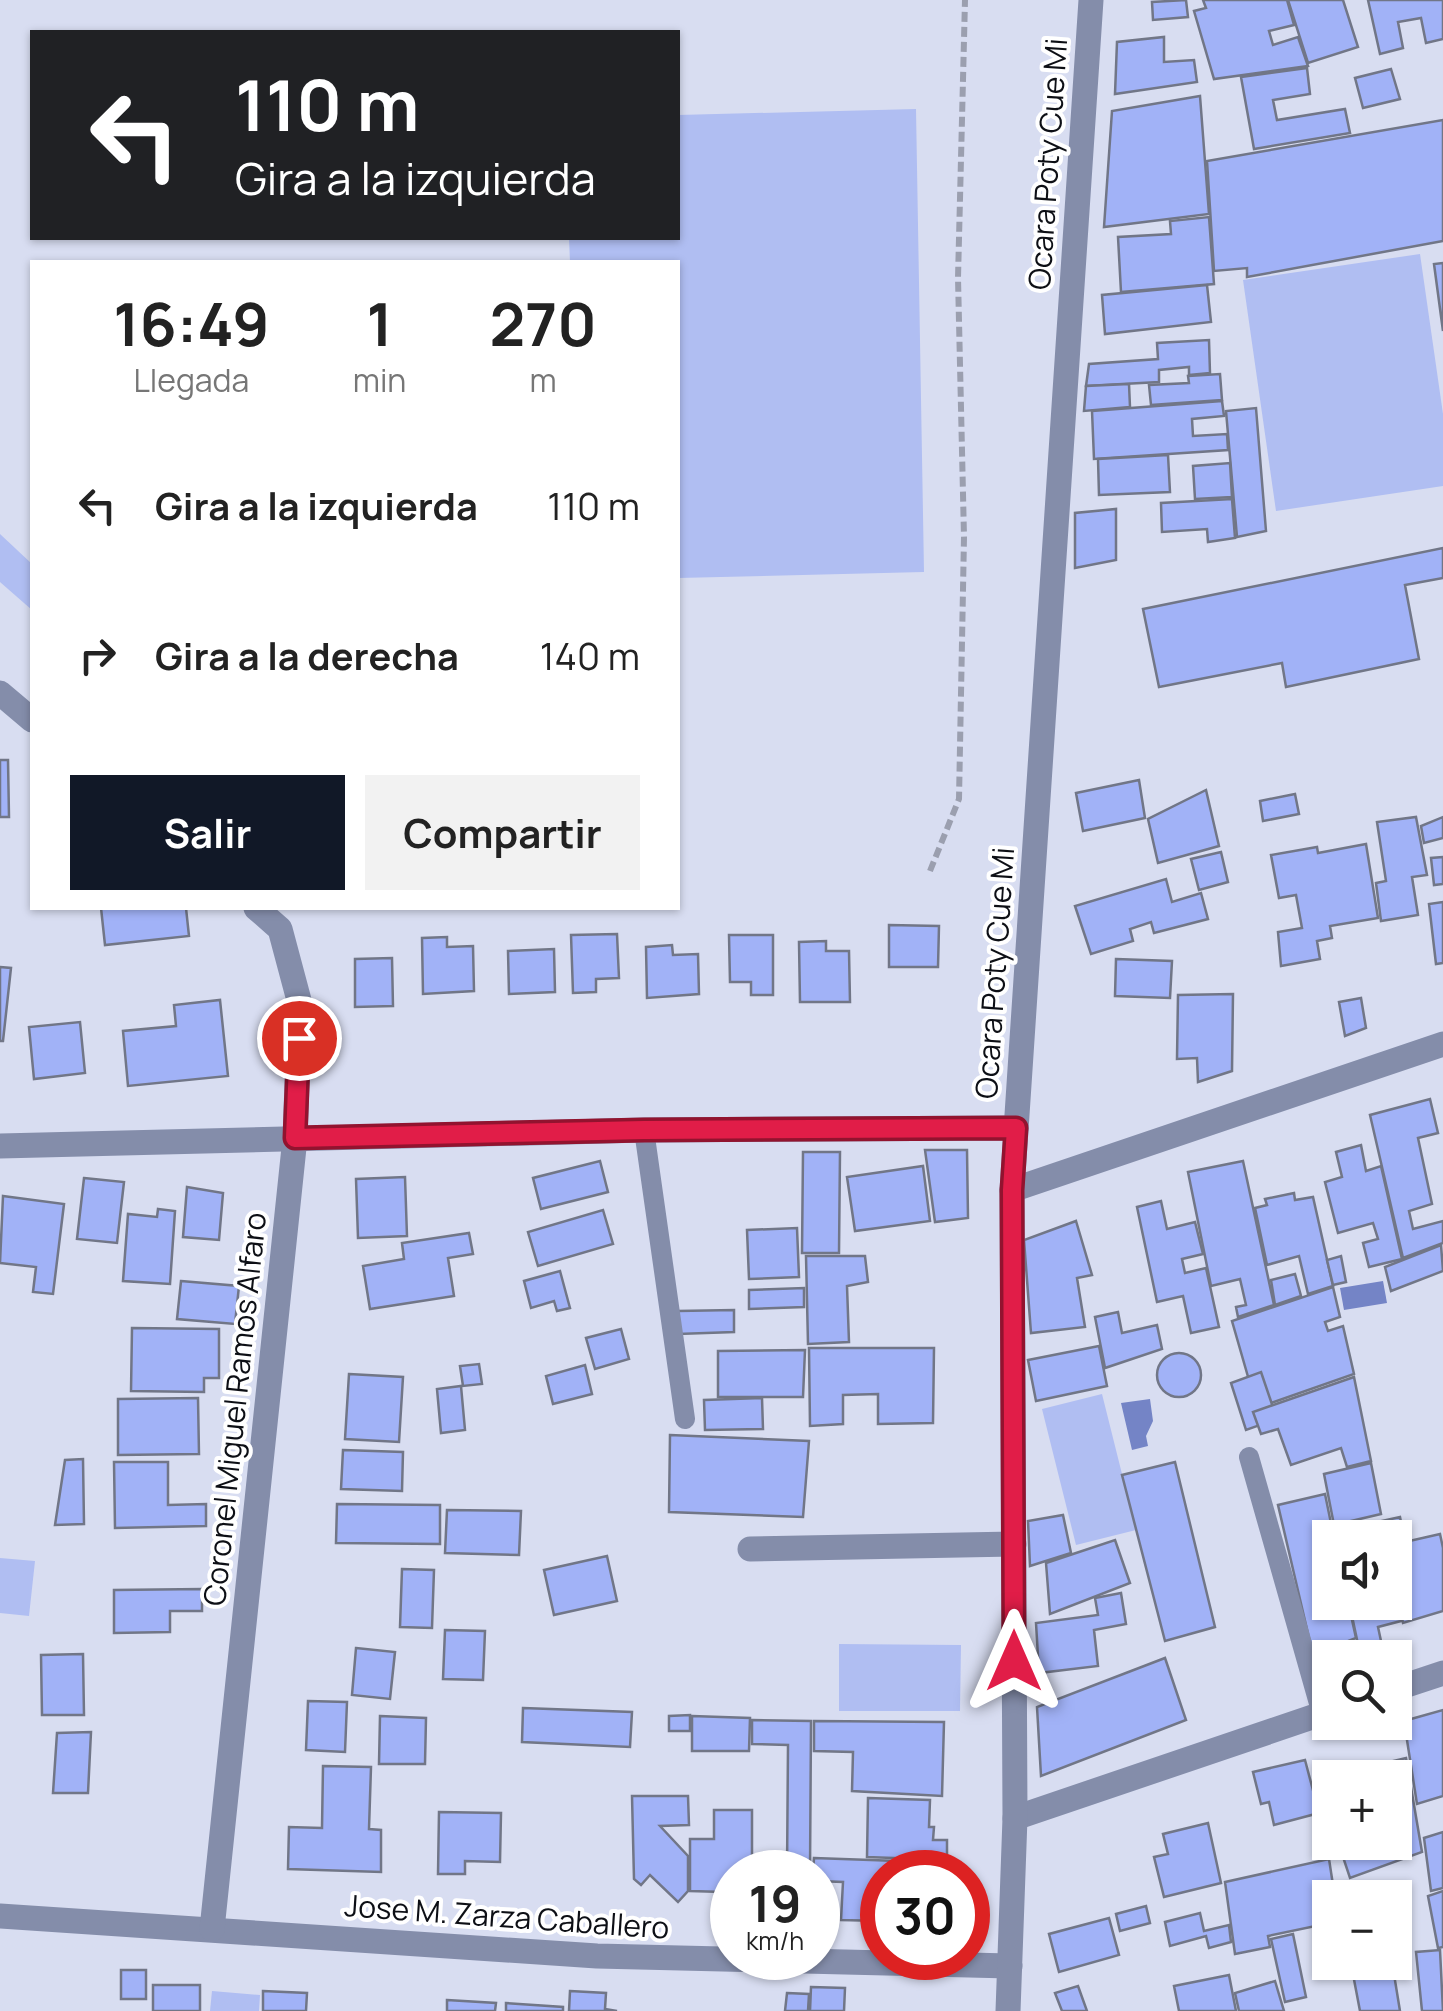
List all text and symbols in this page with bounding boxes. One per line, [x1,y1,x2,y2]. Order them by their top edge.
street label: Ocara Poty Cue Mi [1018,37,1076,291]
text: 110 m [235,56,419,152]
icon: left [70,70,200,200]
text: Gira a la izquierda [235,147,596,209]
text: 16:49 [113,282,270,364]
text: 1 [366,282,393,364]
text: 270 [490,282,597,364]
text: Llegada [133,358,249,402]
text: min [353,358,406,402]
text: m [530,358,557,402]
icon: left [70,478,125,533]
text: Gira a la izquierda [155,479,478,531]
text: 110 m [547,479,640,531]
icon: right [70,628,125,683]
text: Gira a la derecha [155,629,459,681]
text: 140 m [540,629,640,681]
button: Salir [70,775,345,890]
button: Compartir [365,775,640,890]
street label: Ocara Poty Cue Mi [965,846,1023,1100]
pin [257,996,342,1081]
icon: arrive [272,1011,327,1066]
street label: Coronel Miguel Ramos Alfaro [193,1210,275,1608]
map controls [1312,1520,1412,1980]
button: sound [1312,1520,1412,1620]
position arrow [962,1609,1066,1713]
button: search [1312,1640,1412,1740]
button: + [1312,1760,1412,1860]
speed limit sign: 30 [860,1850,990,1980]
text: 19 [749,1869,801,1937]
button: − [1312,1880,1412,1980]
street label: Jose M. Zarza Caballero [343,1884,671,1948]
text: km/h [746,1923,804,1958]

